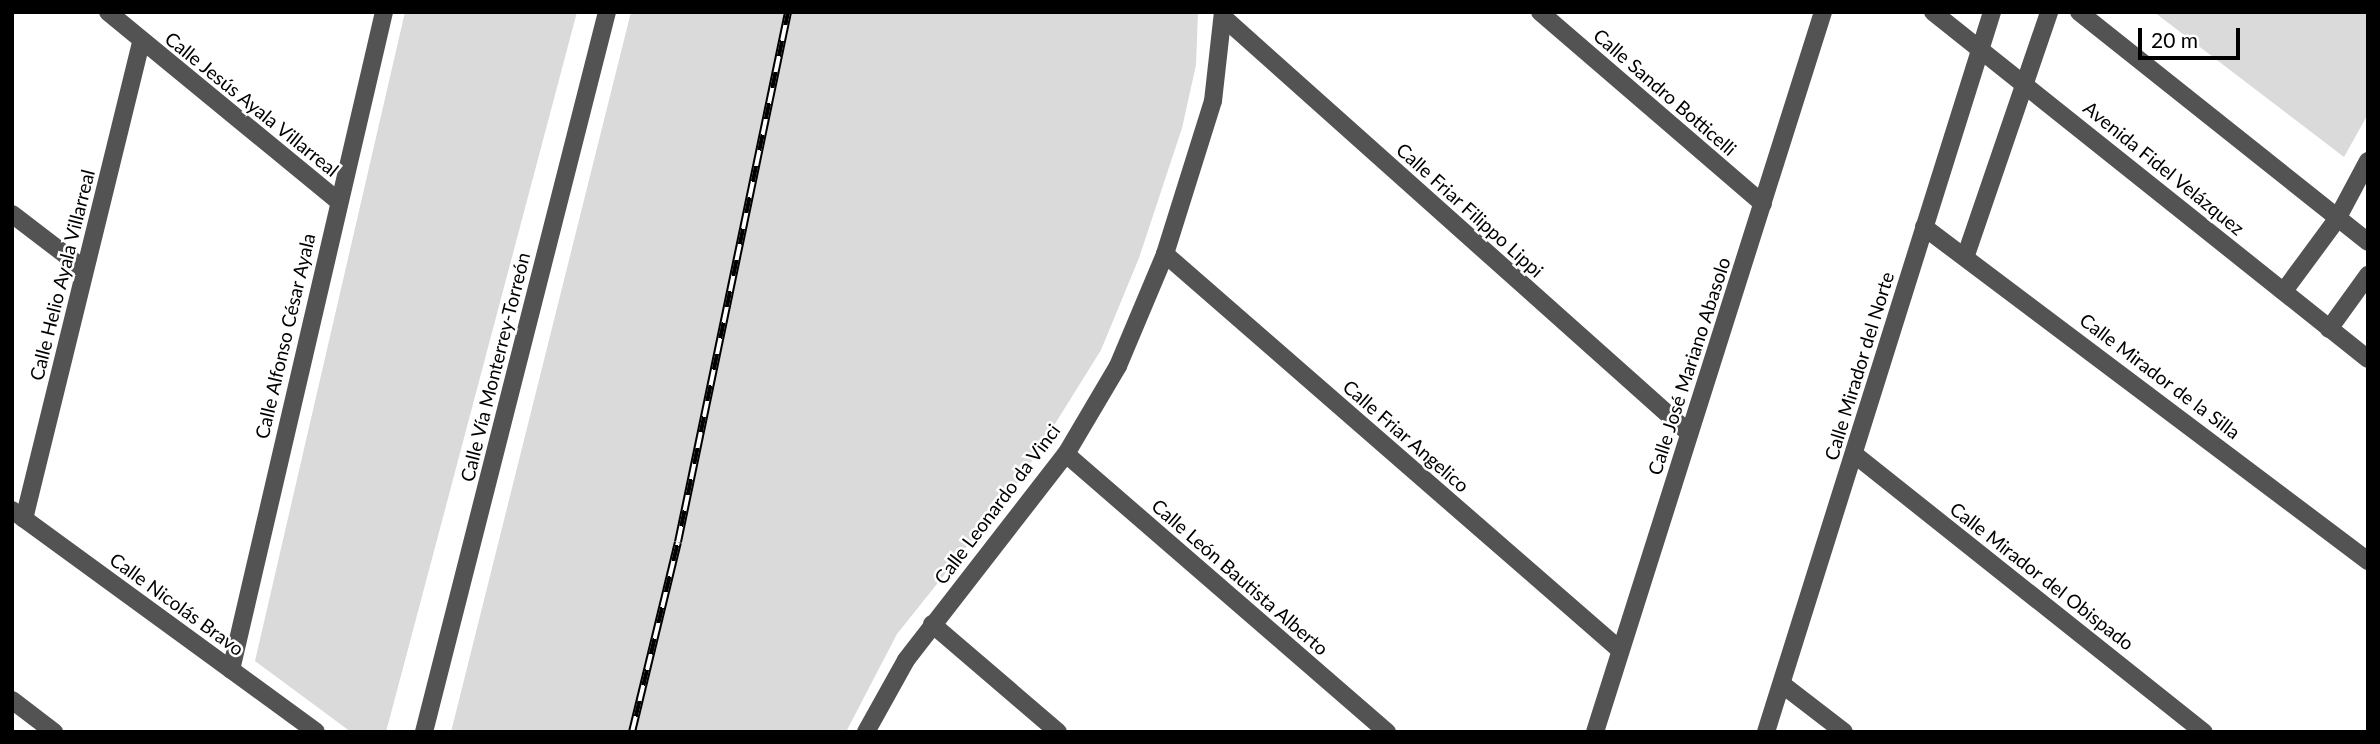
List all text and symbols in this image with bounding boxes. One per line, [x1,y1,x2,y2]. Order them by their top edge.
scale bar [2142,14,2244,58]
street label: Calle Sandro Botticelli [1589,24,1741,160]
street label: Calle Jesús Ayala Villarreal [160,26,344,182]
text: 20 m [2151,27,2198,52]
street label: Avenida Fidel Velázquez [2079,96,2249,240]
street label: Calle Friar Filippo Lippi [1392,138,1548,282]
street label: Calle Helio Ayala Villarreal [25,166,99,384]
street label: Calle Alfonso César Ayala [250,230,320,442]
street label: Calle Vía Monterrey-Torreón [455,250,535,484]
street label: Calle José Mariano Abasolo [1643,254,1735,478]
street label: Calle Mirador del Norte [1819,269,1899,463]
street label: Calle Mirador de la Silla [2075,308,2245,444]
street label: Calle Friar Angelico [1338,375,1474,497]
street label: Calle Leonardo da Vinci [929,419,1065,589]
street label: Calle León Bautista Alberto [1147,494,1333,660]
street label: Calle Mirador del Obispado [1945,497,2139,655]
street label: Calle Nicolás Bravo [106,548,248,660]

